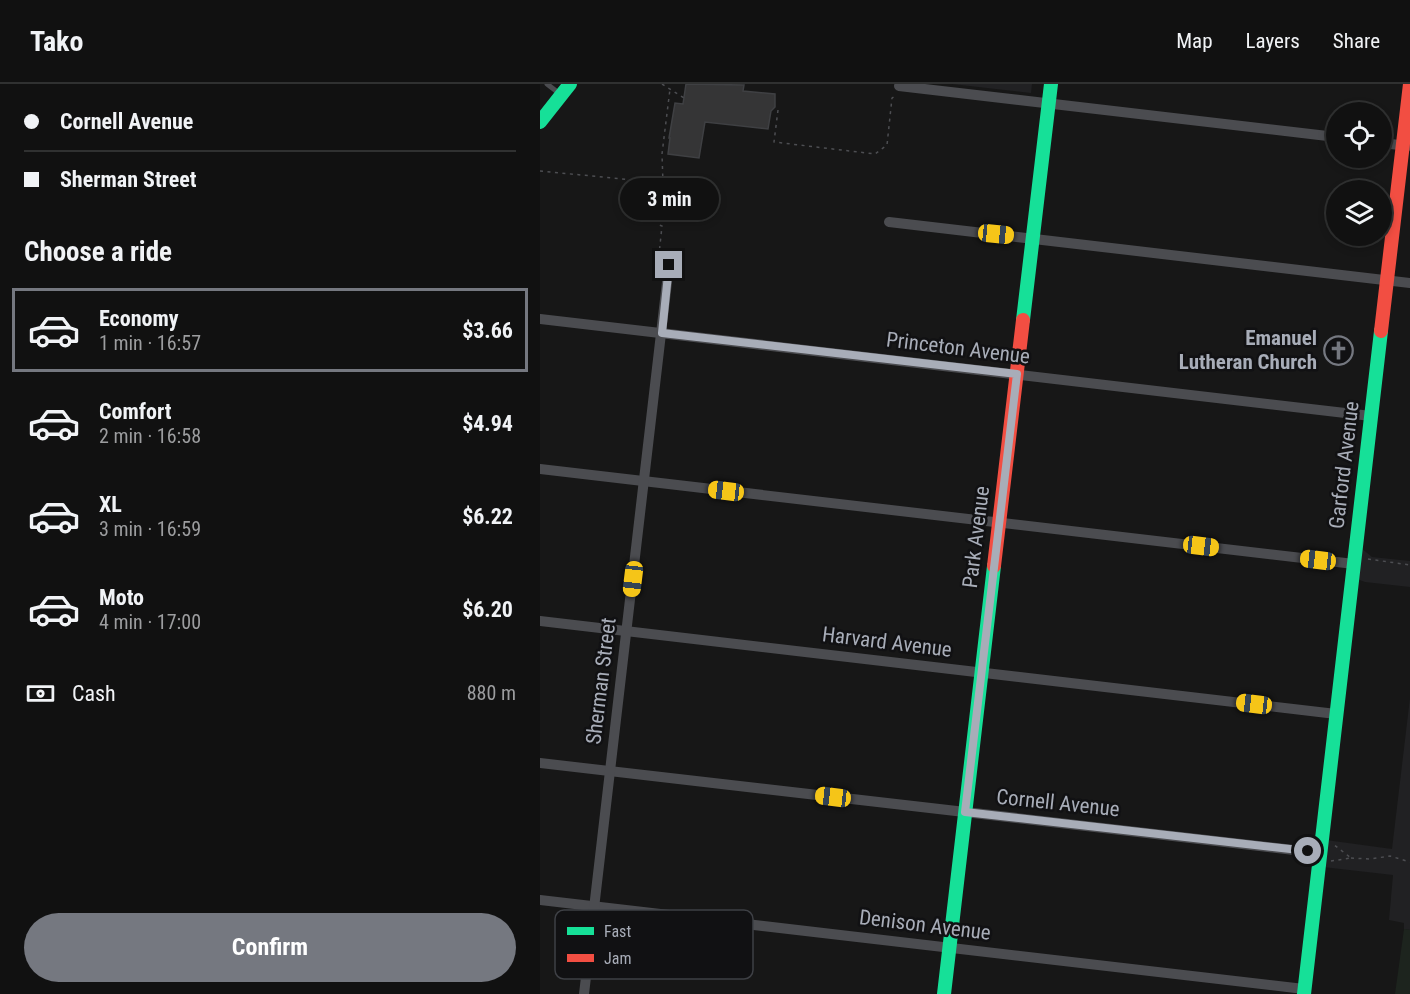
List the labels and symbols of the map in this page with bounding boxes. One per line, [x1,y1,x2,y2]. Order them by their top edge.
callout: 3 min [620,178,718,220]
car [977,223,1015,245]
route end [655,251,682,278]
place label: Emanuel Lutheran Church [1179,326,1317,374]
street label: Princeton Avenue [885,327,1031,369]
church icon: Emanuel Lutheran Church [1322,334,1354,366]
street label: Garford Avenue [1324,400,1364,530]
car [707,480,745,502]
street label: Park Avenue [958,484,994,589]
car [1182,535,1220,557]
car [1299,549,1337,571]
car [622,560,644,598]
street label: Sherman Street [581,616,621,746]
street label: Harvard Avenue [821,622,953,662]
car [1235,693,1273,715]
street label: Cornell Avenue [995,785,1121,821]
car [814,786,852,808]
route start [1294,837,1321,864]
street label: Denison Avenue [858,905,992,945]
legend [555,910,753,979]
text: Fast [604,922,631,941]
text: Jam [604,949,631,968]

